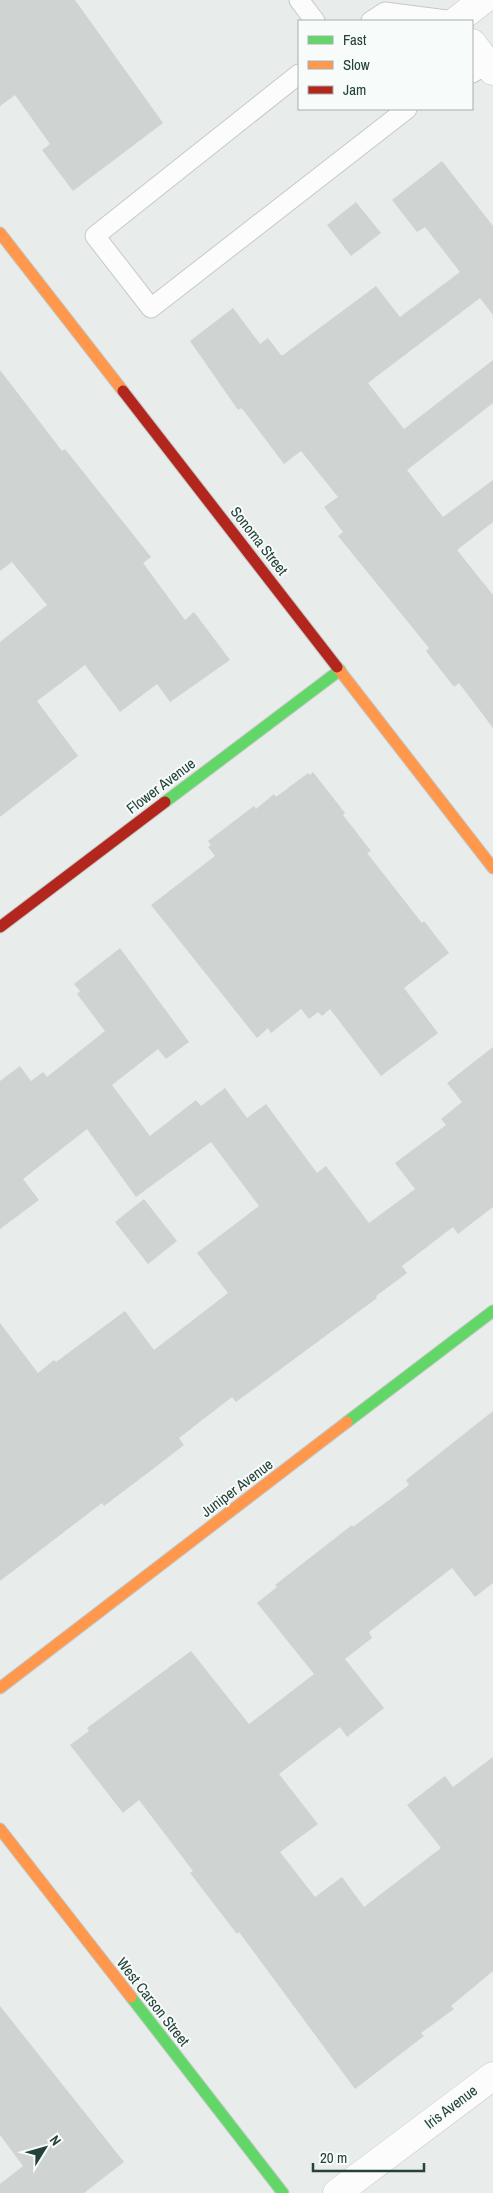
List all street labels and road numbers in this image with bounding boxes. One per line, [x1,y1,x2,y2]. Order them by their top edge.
street label: Sonoma Street [226,502,293,580]
street label: Flower Avenue [122,753,200,818]
street label: Juniper Avenue [196,1453,277,1522]
street label: West Carson Street [112,1953,195,2051]
street label: Iris Avenue [420,2080,482,2133]

